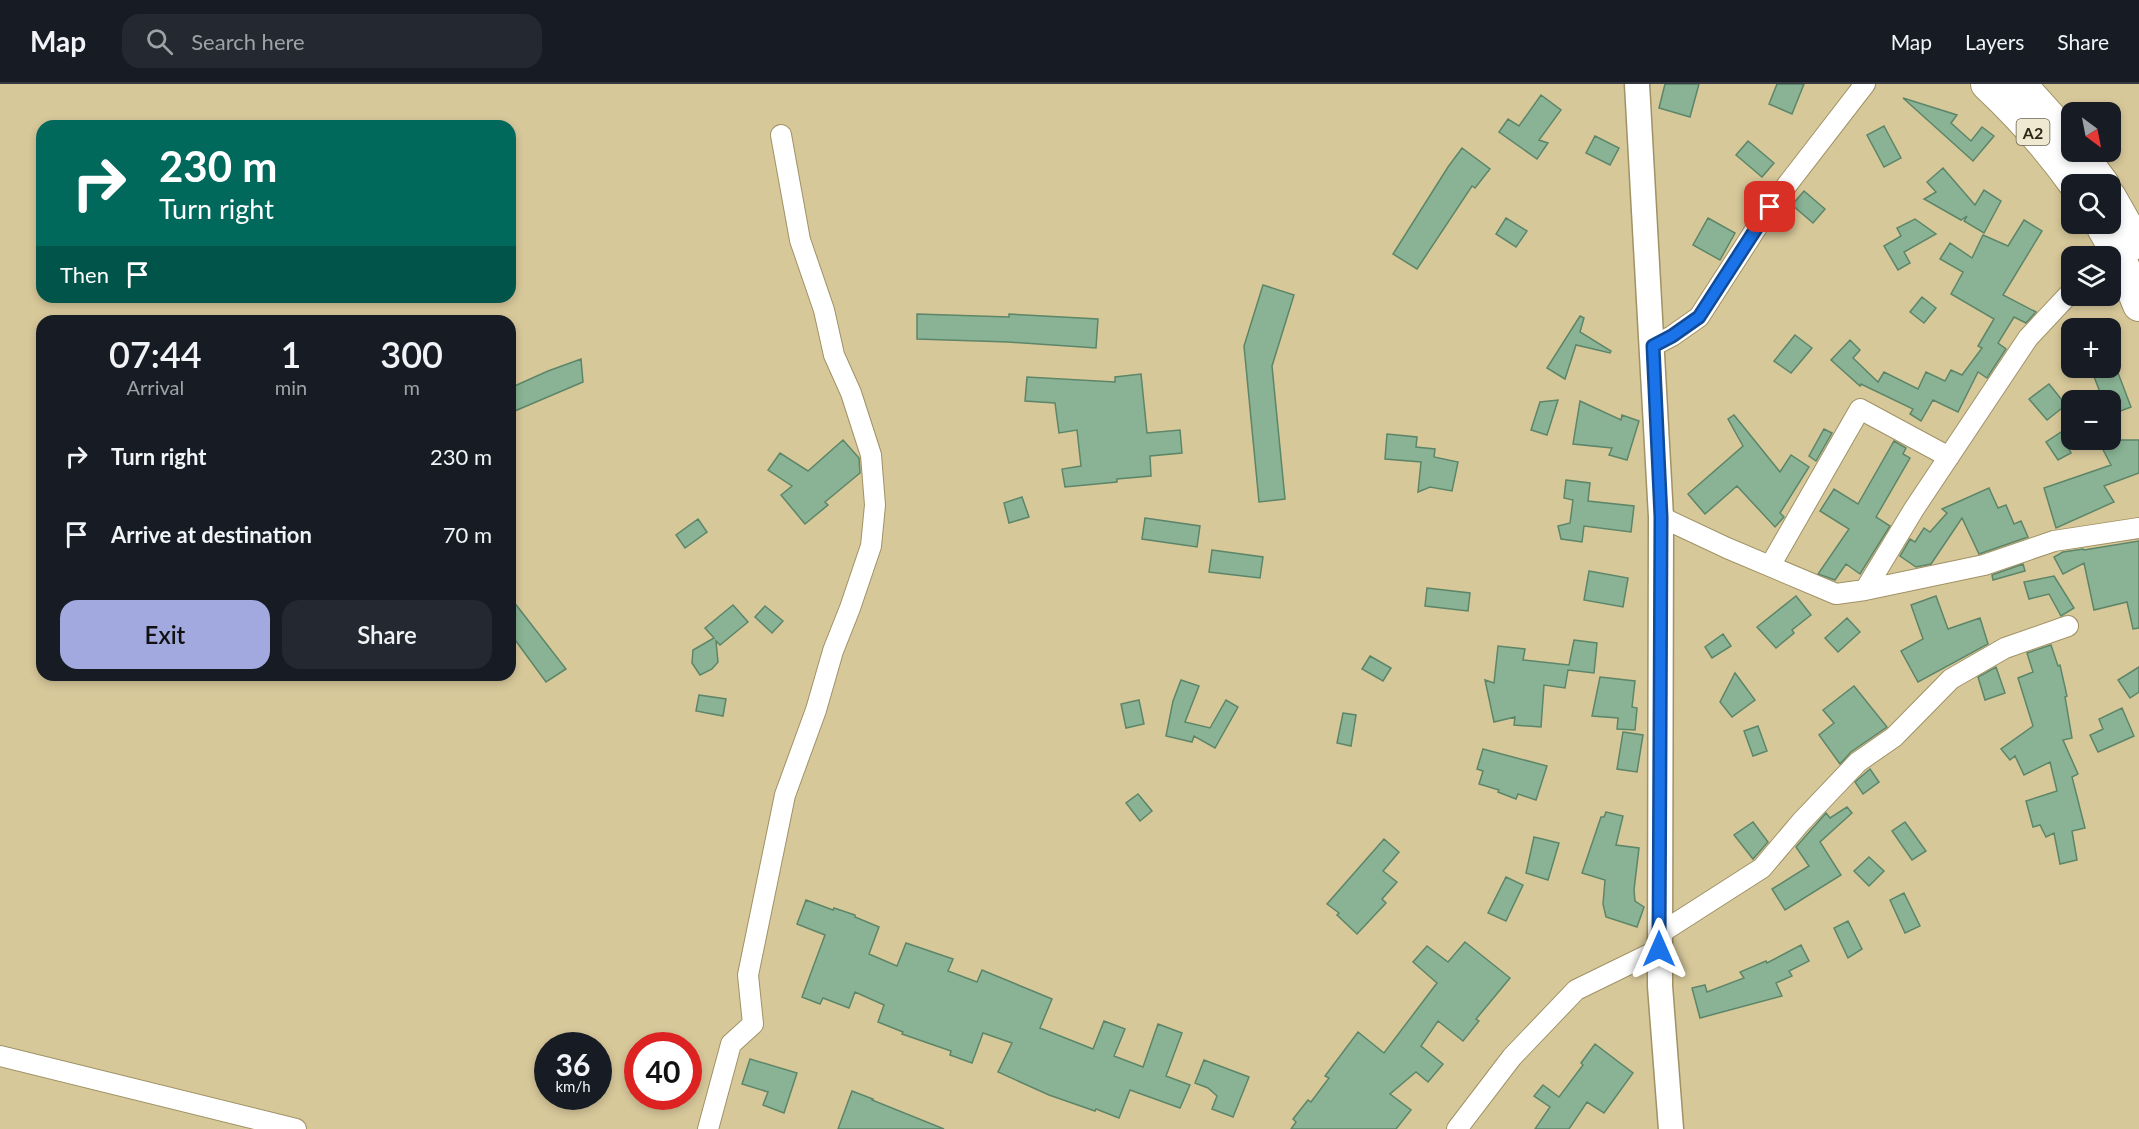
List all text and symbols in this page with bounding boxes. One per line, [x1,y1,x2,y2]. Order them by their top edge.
search box [122,14,542,68]
text: Map [30,24,86,58]
icon: search [143,25,176,58]
text: Search here [191,28,305,55]
text: Map [1891,29,1932,54]
text: Layers [1965,29,2024,54]
text: Share [2057,29,2109,54]
north arrow [2061,102,2121,162]
map controls [2061,102,2121,450]
road number: A2 [2016,119,2050,145]
text: 230 m [159,141,277,191]
icon: right [60,144,138,222]
button: search [2061,174,2121,234]
pin [1744,181,1795,232]
icon: arrive [1753,190,1786,223]
text: Turn right [159,192,274,225]
button: layers [2061,246,2121,306]
icon: arrive [121,258,154,291]
text: Then [60,261,109,288]
button: + [2061,318,2121,378]
text: 07:44 [109,332,202,376]
text: 1 [281,332,301,376]
text: 300 [380,332,443,376]
text: Arrival [127,375,184,399]
text: min [275,375,307,399]
text: m [403,375,420,399]
button: − [2061,390,2121,450]
icon: right [60,440,93,473]
text: Turn right [111,443,206,470]
text: 230 m [430,443,492,470]
icon: arrive [60,518,93,551]
text: Arrive at destination [111,521,312,548]
text: 70 m [443,521,492,548]
button: Exit [60,600,270,669]
button: Share [282,600,492,669]
position arrow [1627,917,1691,981]
speed limit sign: 40 [624,1032,702,1110]
text: 36 [556,1046,590,1082]
text: km/h [555,1077,591,1095]

